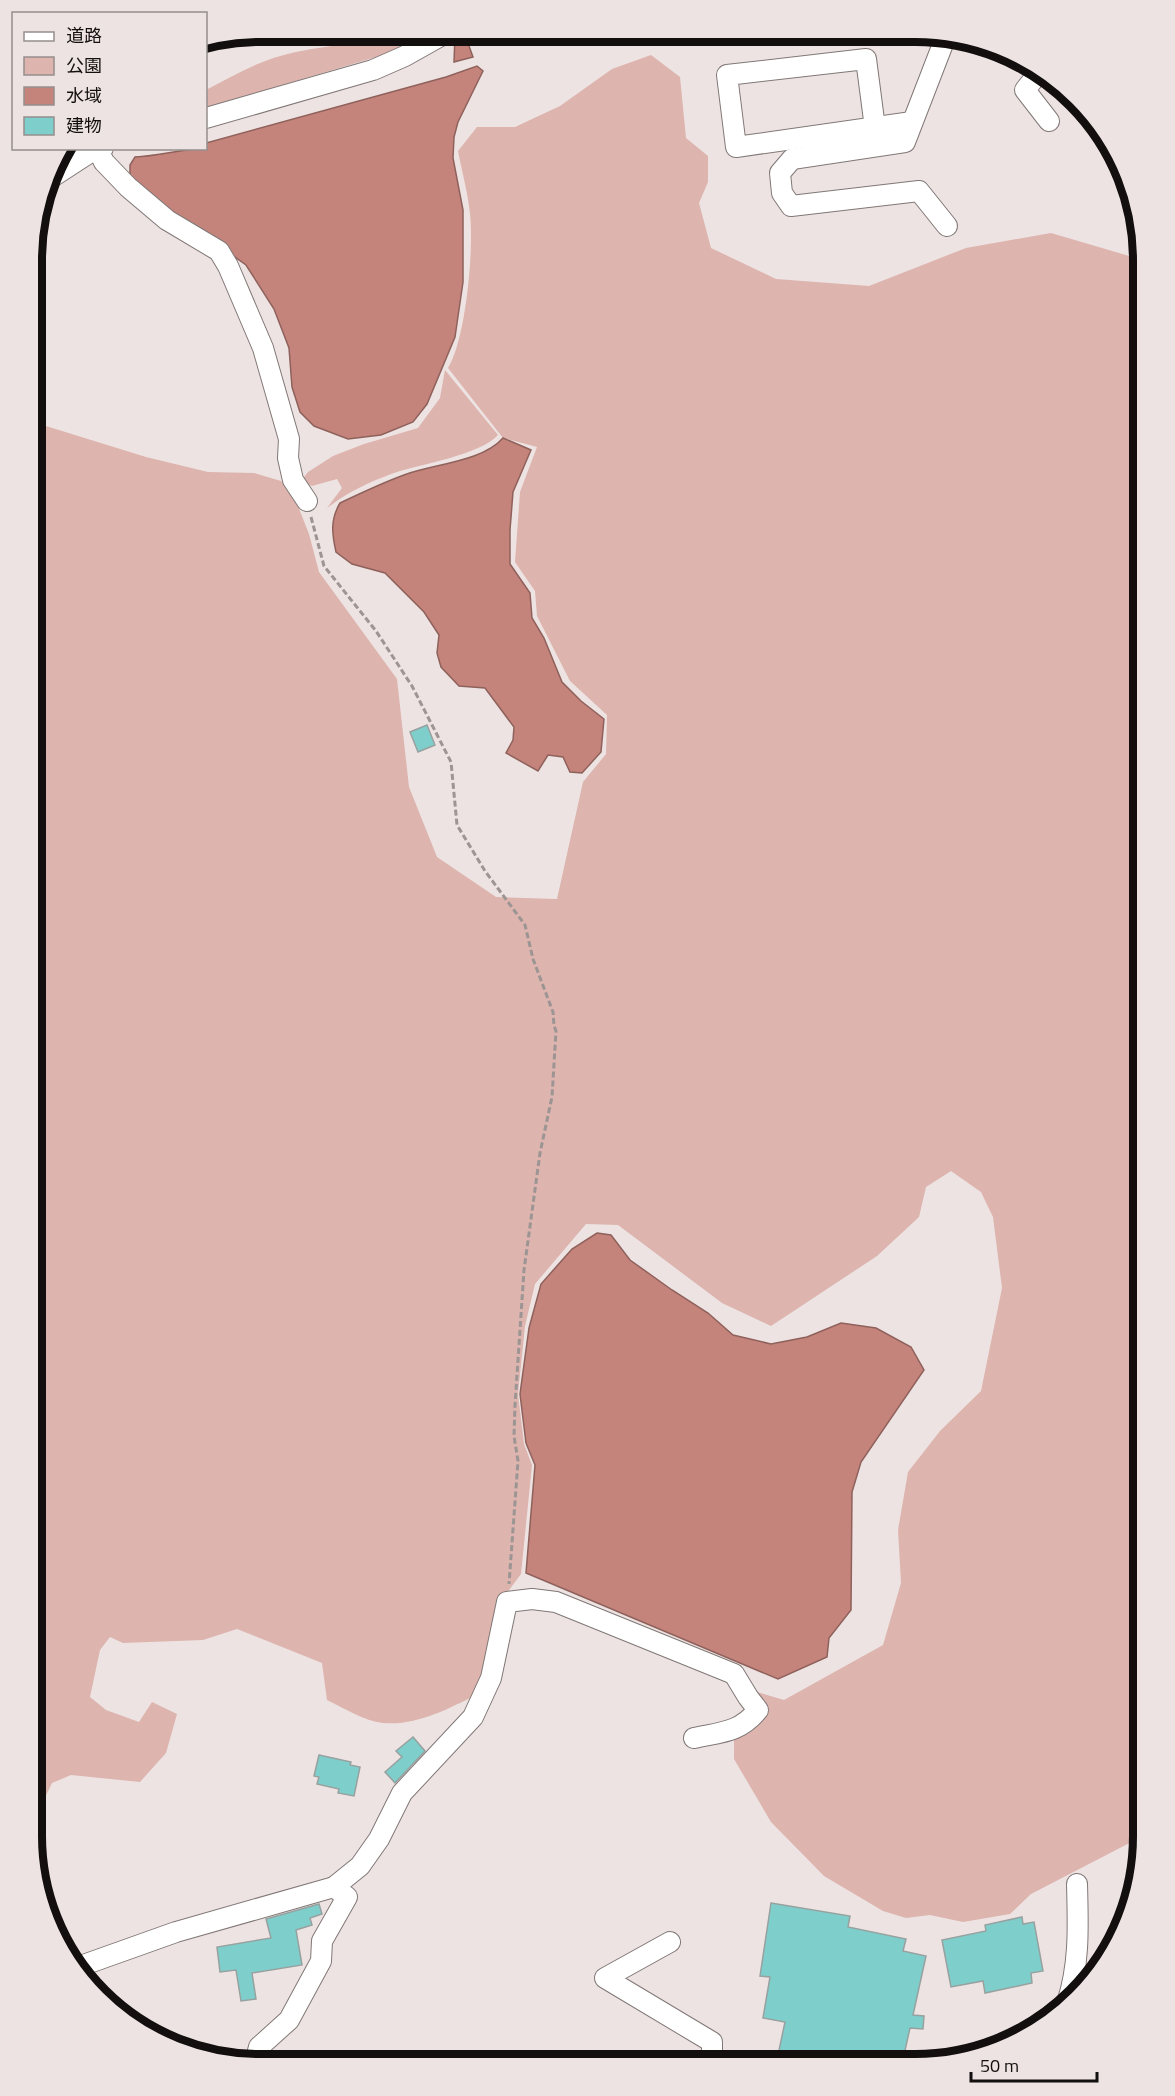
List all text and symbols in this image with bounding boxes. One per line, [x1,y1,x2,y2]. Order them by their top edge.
legend [12,12,207,150]
text: 道路 [66,22,102,49]
text: 公園 [66,52,102,79]
text: 水域 [66,82,102,109]
text: 建物 [66,112,102,139]
scale bar [971,2045,1097,2083]
text: 50 m [980,2052,1019,2079]

